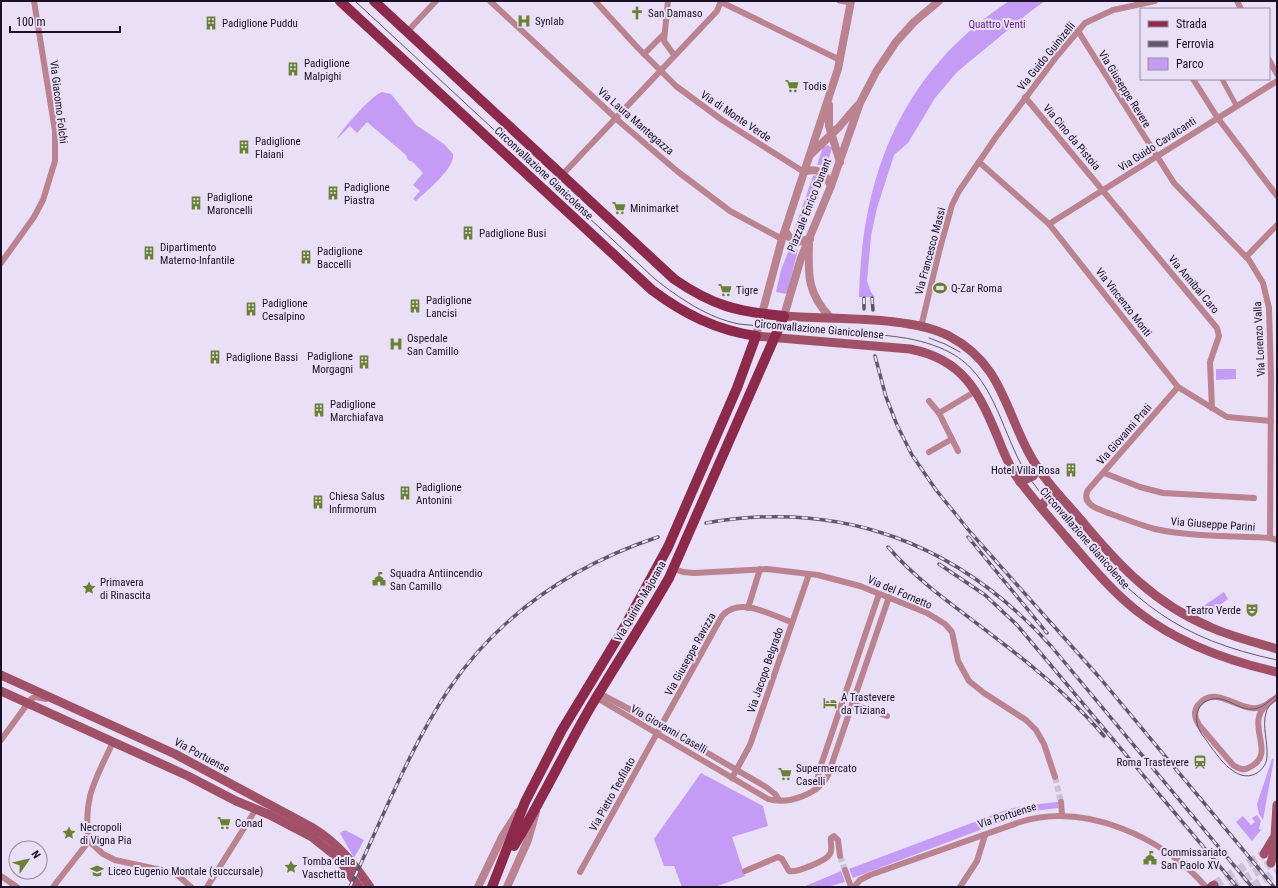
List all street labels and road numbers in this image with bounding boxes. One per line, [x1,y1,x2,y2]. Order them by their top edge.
street label: Via Guido Guinizelli [1015,20,1078,93]
street label: Via Giuseppe Revere [1096,48,1154,130]
street label: Via Giacomo Folchi [47,60,70,144]
street label: Via Laura Mantegazza [595,85,676,158]
street label: Via di Monte Verde [698,88,773,145]
street label: Via Cino da Pistoia [1040,102,1103,173]
street label: Via Guido Cavalcanti [1116,115,1198,174]
street label: Circonvallazione Gianicolense [492,124,596,222]
street label: Piazzale Enrico Dunant [785,157,834,254]
street label: Via Francesco Massi [913,206,948,296]
street label: Via Annibal Caro [1165,253,1222,316]
street label: Via Vincenzo Monti [1093,265,1155,339]
street label: Via Lorenzo Valla [1251,301,1268,377]
street label: Circonvallazione Gianicolense [754,317,884,342]
street label: Via Giovanni Prati [1094,401,1154,468]
street label: Circonvallazione Gianicolense [1037,485,1132,592]
street label: Via Giuseppe Parini [1170,515,1256,534]
street label: Via Quirino Majorana [612,559,669,644]
street label: Via del Fornetto [866,573,934,612]
street label: Via Giuseppe Ravizza [662,611,719,698]
street label: Via Jacopo Belgrado [745,625,786,715]
street label: Via Giovanni Caselli [628,702,709,757]
street label: Via Portuense [172,735,232,775]
street label: Via Pietro Teofilato [587,755,638,833]
street label: Via Portuense [976,800,1038,831]

